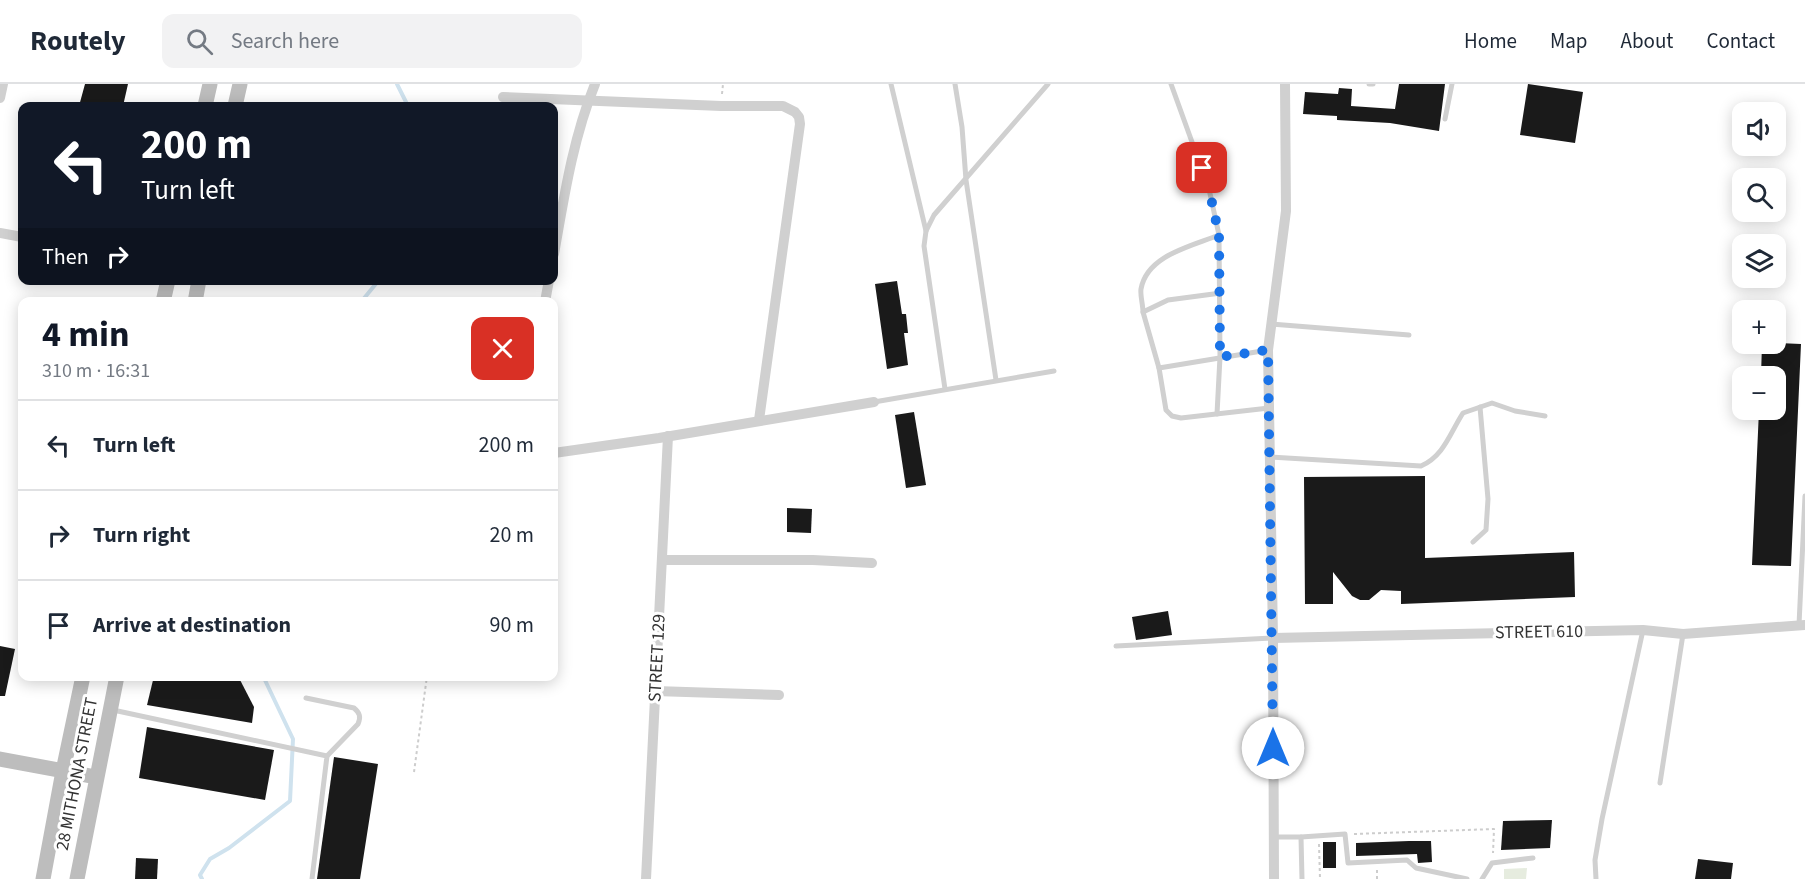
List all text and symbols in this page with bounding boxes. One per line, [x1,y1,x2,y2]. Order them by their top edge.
search box [162,14,582,68]
text: Routely [30,21,126,61]
icon: search [183,25,216,58]
text: Search here [231,25,339,57]
text: Home [1464,26,1517,56]
text: Map [1550,26,1588,56]
text: About [1621,26,1673,56]
text: Contact [1706,26,1775,56]
map controls [1732,102,1786,420]
button: sound [1732,102,1786,156]
text: 200 m [141,115,252,175]
icon: left [42,126,120,204]
pin [1176,142,1227,193]
icon: arrive [1185,151,1218,184]
button: search [1732,168,1786,222]
text: Turn left [141,171,235,210]
button: layers [1732,234,1786,288]
icon: right [101,240,134,273]
text: Then [42,241,89,273]
button: + [1732,300,1786,354]
text: 4 min [42,309,130,360]
button: close [471,317,534,380]
text: 310 m · 16:31 [42,357,150,385]
button: − [1732,366,1786,420]
icon: left [42,429,75,462]
text: Turn left [93,429,175,461]
text: 200 m [479,429,534,461]
icon: right [42,519,75,552]
text: Turn right [93,519,190,551]
text: 20 m [489,519,534,551]
icon: arrive [42,609,75,642]
text: Arrive at destination [93,609,291,641]
text: 90 m [489,609,534,641]
street label: STREET 129 [642,613,672,703]
street label: STREET 610 [1495,619,1583,645]
street label: 28 MITHONA STREET [50,695,104,853]
position arrow [1241,716,1305,780]

